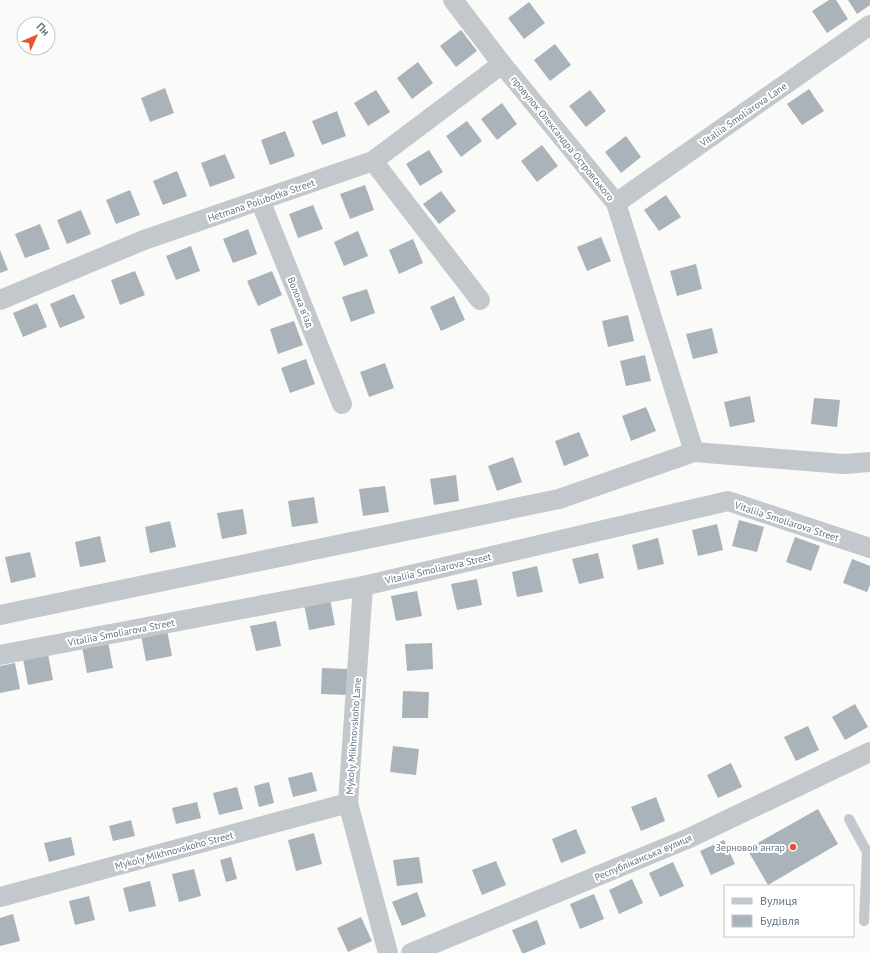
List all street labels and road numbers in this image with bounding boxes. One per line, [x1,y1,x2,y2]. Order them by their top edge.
street label: провулок Олександра Островського [508,73,617,203]
street label: Vitaliia Smoliarova Lane [696,79,789,150]
street label: Hetmana Polubotka Street [206,176,317,225]
street label: Волоха в’їзд [285,275,317,330]
street label: Vitaliia Smoliarova Street [732,498,841,545]
street label: Vitaliia Smoliarova Street [383,550,493,587]
street label: Vitaliia Smoliarova Street [66,616,176,649]
street label: Mykoly Mikhnovskoho Lane [343,677,364,795]
street label: Mykoly Mikhnovskoho Street [113,828,235,873]
street label: Республіканська вулиця [592,831,694,884]

